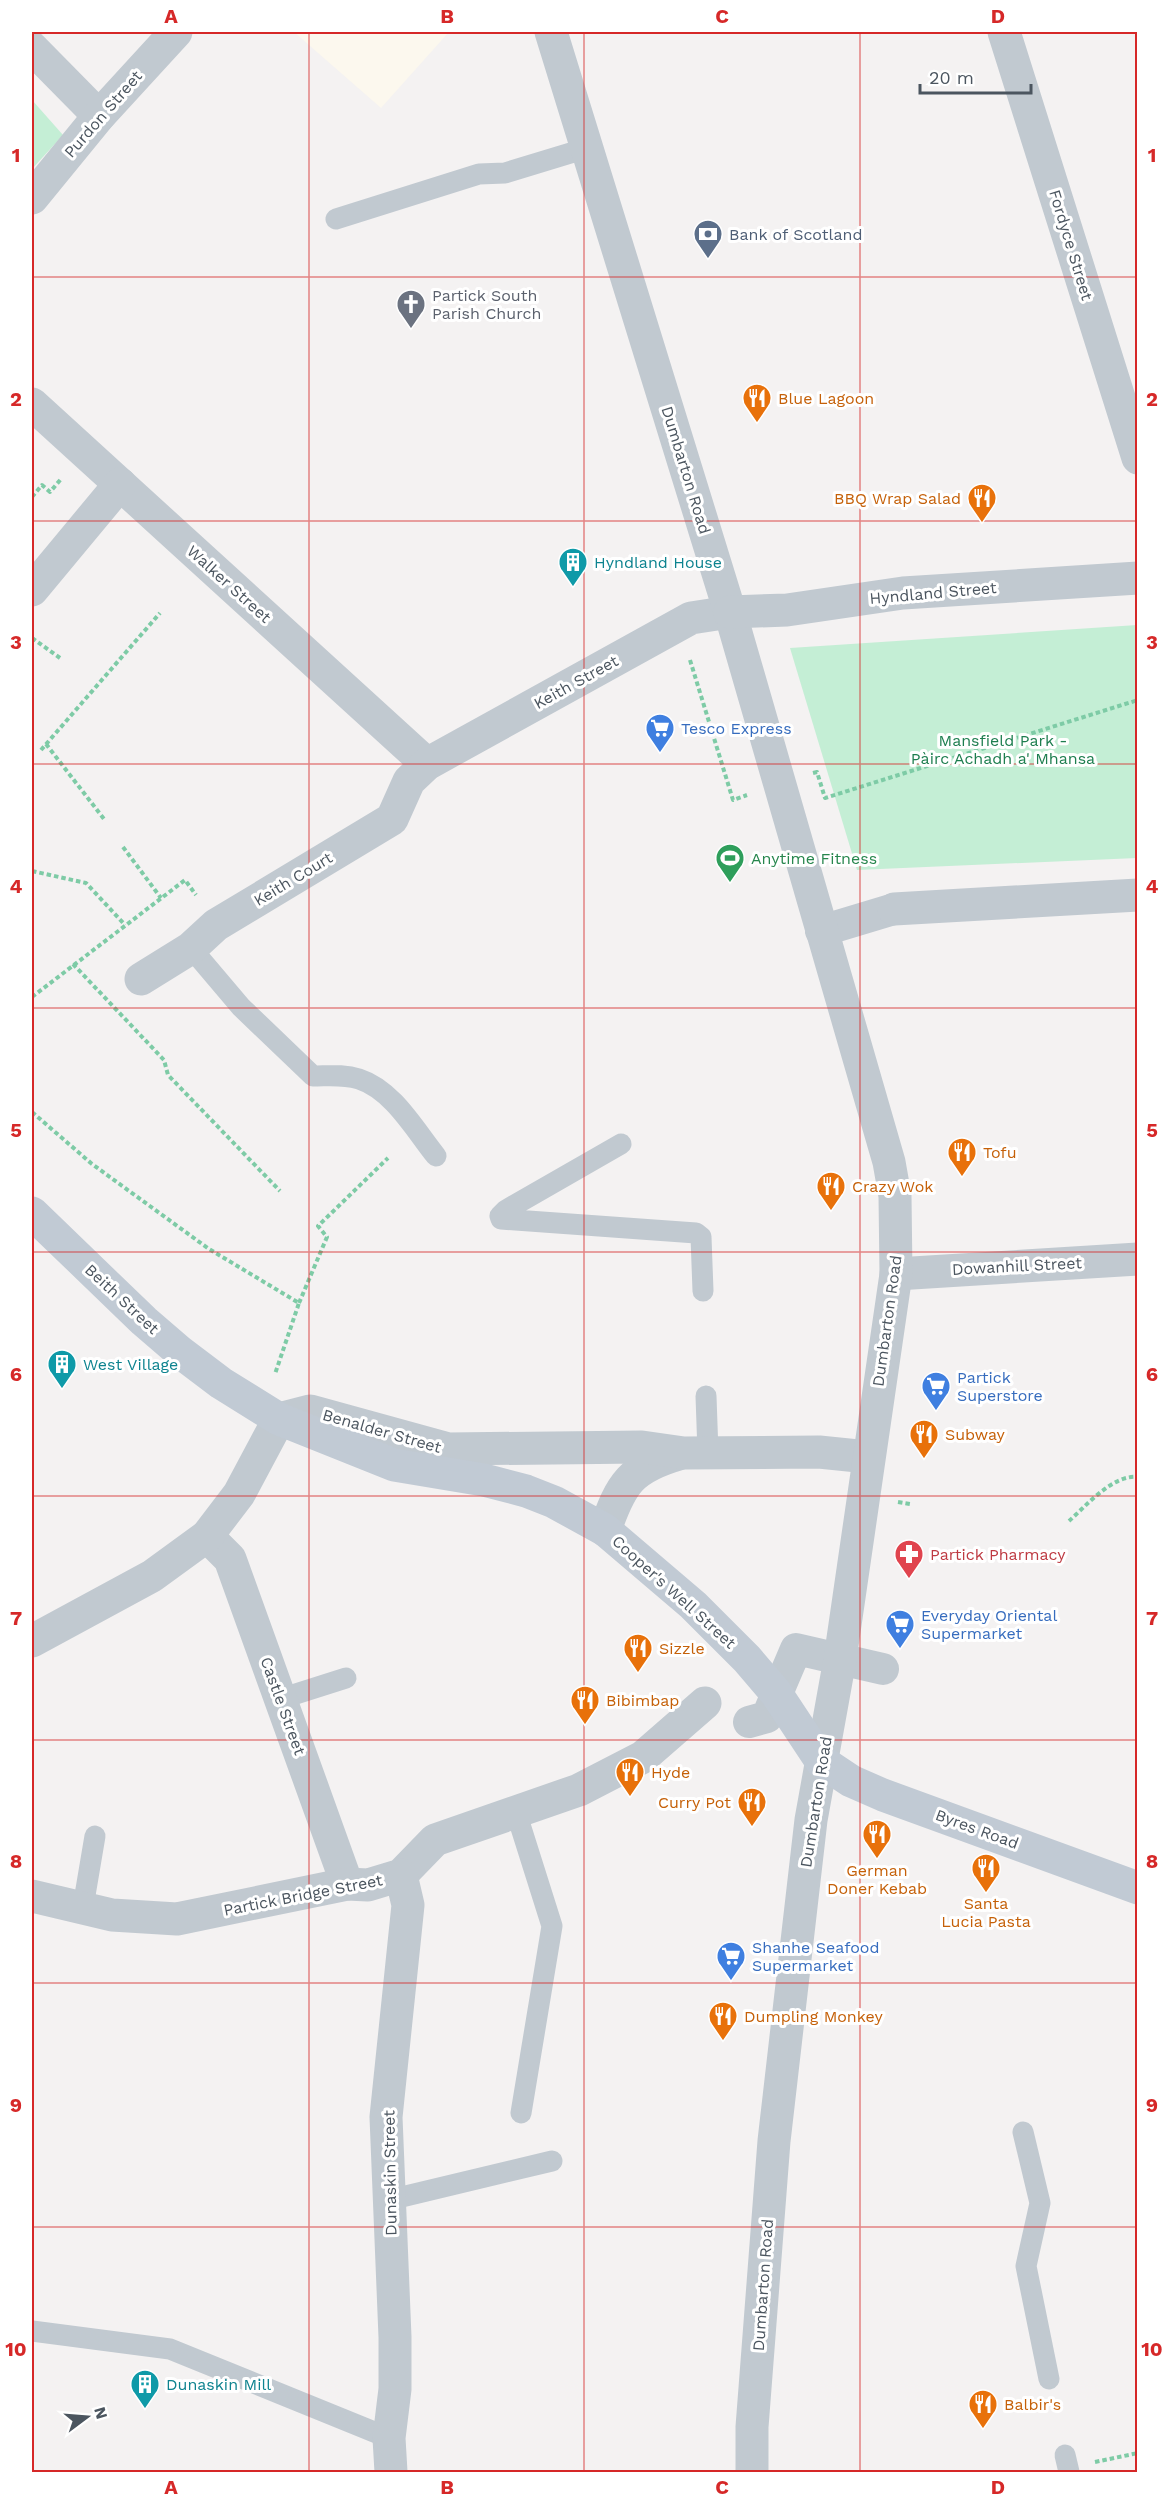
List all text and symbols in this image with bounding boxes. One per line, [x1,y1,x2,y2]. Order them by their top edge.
text: A [164,4,178,28]
text: B [440,4,454,28]
text: C [715,4,729,28]
text: D [991,4,1005,28]
scale bar [920,57,1031,95]
street label: Purdon Street [60,66,146,161]
text: 20 m [929,67,974,88]
text: 1 [12,143,20,167]
text: 1 [1148,143,1156,167]
street label: Fordyce Street [1045,187,1097,303]
bank icon: Bank of Scotland [692,218,724,260]
place label: Bank of Scotland [729,225,862,244]
place label: Partick South Parish Church [432,286,541,323]
church icon: Partick South Parish Church [395,288,427,330]
restaurant icon: Blue Lagoon [741,382,773,424]
text: 2 [10,387,22,411]
text: 2 [1146,387,1158,411]
place label: Blue Lagoon [778,389,874,408]
street label: Dumbarton Road [658,404,714,536]
restaurant icon: BBQ Wrap Salad [966,482,998,524]
place label: BBQ Wrap Salad [834,489,961,508]
street label: Walker Street [183,541,275,627]
building icon: Hyndland House [557,546,589,588]
place label: Hyndland House [594,553,722,572]
street label: Hyndland Street [869,578,998,608]
text: 3 [10,630,22,654]
text: 3 [1146,630,1158,654]
street label: Keith Street [530,651,622,713]
supermarket icon: Tesco Express [644,712,676,754]
place label: Tesco Express [681,719,792,738]
park label: Mansfield Park - Pàirc Achadh a' Mhansa [911,731,1095,768]
sports icon: Anytime Fitness [714,842,746,884]
street label: Keith Court [250,848,336,910]
place label: Anytime Fitness [751,849,877,868]
text: 4 [10,874,23,898]
text: 4 [1146,874,1159,898]
text: 5 [10,1118,22,1142]
text: 5 [1146,1118,1158,1142]
restaurant icon: Tofu [946,1136,978,1178]
place label: Tofu [983,1143,1017,1162]
restaurant icon: Crazy Wok [815,1170,847,1212]
place label: Crazy Wok [852,1177,933,1196]
street label: Dowanhill Street [952,1253,1083,1279]
street label: Dumbarton Road [868,1254,906,1388]
street label: Beith Street [81,1260,163,1338]
building icon: West Village [46,1348,78,1390]
place label: West Village [83,1355,178,1374]
text: 6 [10,1362,22,1386]
text: 6 [1146,1362,1158,1386]
place label: Partick Superstore [957,1368,1043,1405]
supermarket icon: Partick Superstore [920,1370,952,1412]
street label: Benalder Street [320,1405,444,1457]
restaurant icon: Subway [908,1418,940,1460]
place label: Subway [945,1425,1006,1444]
street label: Cooper's Well Street [608,1531,740,1653]
pharmacy icon: Partick Pharmacy [893,1538,925,1580]
place label: Partick Pharmacy [930,1545,1066,1564]
text: 7 [10,1606,22,1630]
place label: Everyday Oriental Supermarket [921,1606,1057,1643]
text: 7 [1146,1606,1158,1630]
supermarket icon: Everyday Oriental Supermarket [884,1608,916,1650]
restaurant icon: Sizzle [622,1632,654,1674]
place label: Sizzle [659,1639,705,1658]
street label: Castle Street [256,1654,310,1758]
restaurant icon: Bibimbap [569,1684,601,1726]
place label: Bibimbap [606,1691,679,1710]
street label: Dumbarton Road [796,1735,836,1869]
restaurant icon: Hyde [614,1756,646,1798]
place label: Hyde [651,1763,690,1782]
restaurant icon: Curry Pot [736,1786,768,1828]
place label: Curry Pot [658,1793,731,1812]
street label: Byres Road [933,1805,1021,1853]
restaurant icon: German Doner Kebab [861,1818,893,1860]
text: 8 [10,1849,22,1873]
text: 8 [1146,1849,1158,1873]
restaurant icon: Santa Lucia Pasta [970,1852,1002,1894]
place label: German Doner Kebab [827,1861,927,1898]
street label: Partick Bridge Street [222,1870,384,1920]
place label: Santa Lucia Pasta [941,1894,1031,1931]
place label: Shanhe Seafood Supermarket [752,1938,879,1975]
supermarket icon: Shanhe Seafood Supermarket [715,1940,747,1982]
restaurant icon: Dumpling Monkey [707,2000,739,2042]
place label: Dumpling Monkey [744,2007,883,2026]
text: 9 [10,2093,22,2117]
text: 9 [1146,2093,1158,2117]
street label: Dunaskin Street [379,2110,401,2236]
street label: Dumbarton Road [749,2218,777,2352]
text: 10 [5,2337,27,2361]
text: 10 [1141,2337,1163,2361]
building icon: Dunaskin Mill [129,2368,161,2410]
place label: Dunaskin Mill [166,2375,271,2394]
north arrow [57,2387,117,2447]
restaurant icon: Balbir's [967,2388,999,2430]
place label: Balbir's [1004,2395,1061,2414]
text: N [90,2405,112,2421]
text: A [164,2475,178,2499]
text: B [440,2475,454,2499]
text: C [715,2475,729,2499]
text: D [991,2475,1005,2499]

